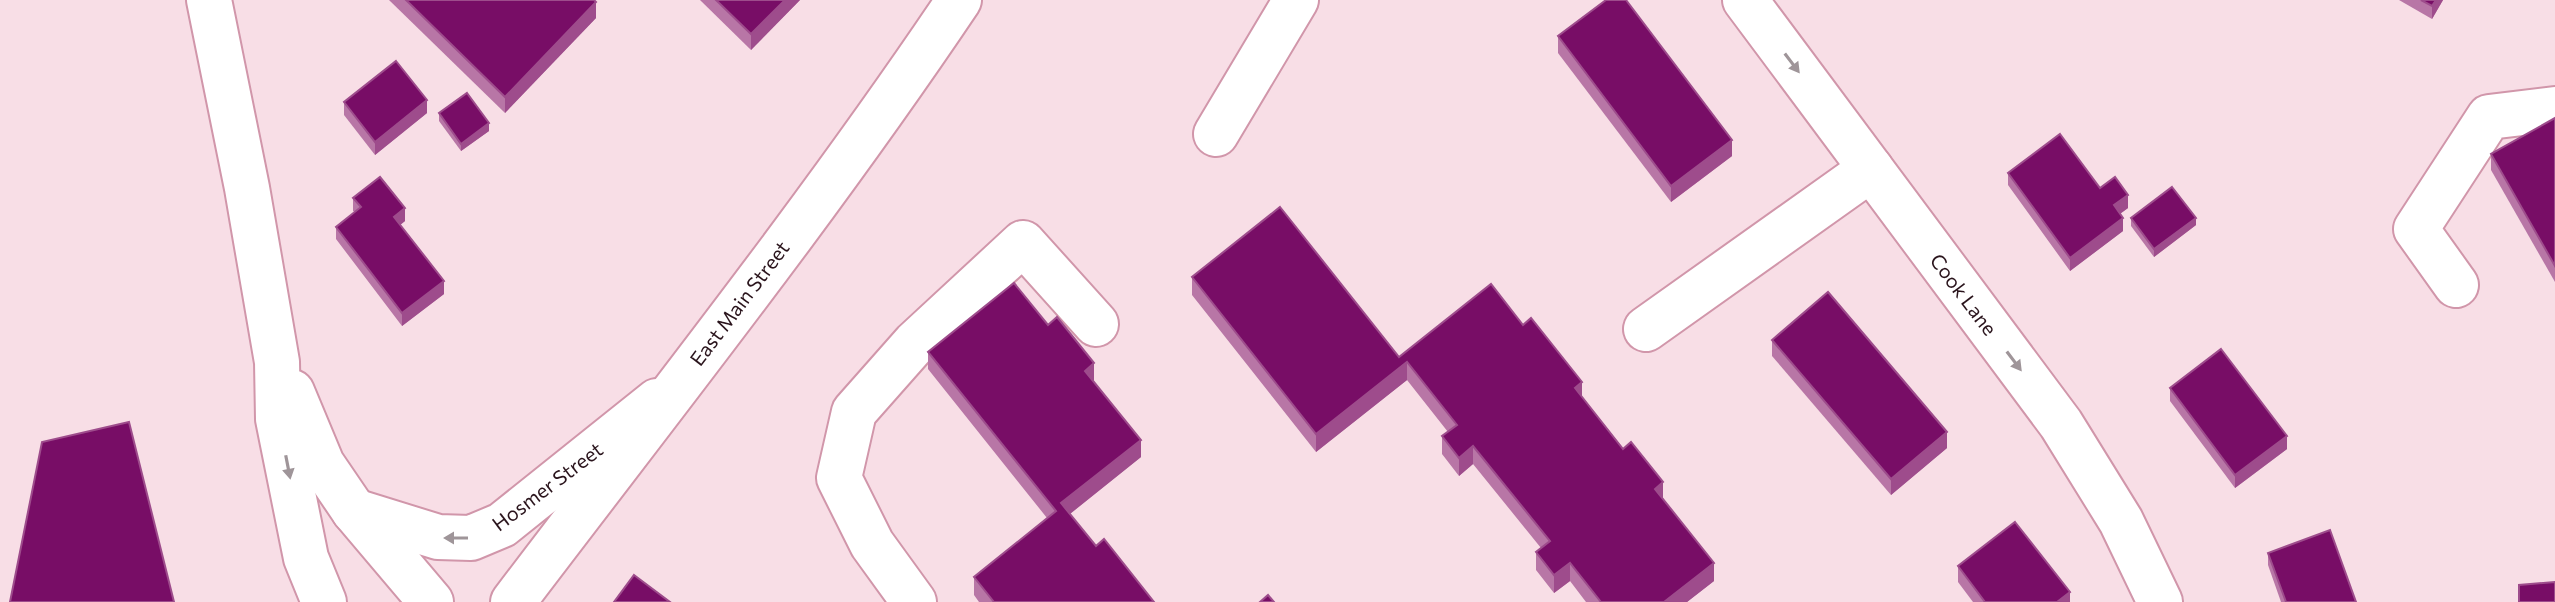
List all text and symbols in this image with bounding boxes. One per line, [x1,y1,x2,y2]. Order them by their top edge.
one-way arrow [1784,52,1799,73]
street label: East Main Street [684,236,794,370]
street label: Cook Lane [1925,248,2003,340]
one-way arrow [2006,350,2022,372]
street label: Hosmer Street [487,437,607,535]
one-way arrow [282,455,295,480]
one-way arrow [443,531,468,544]

